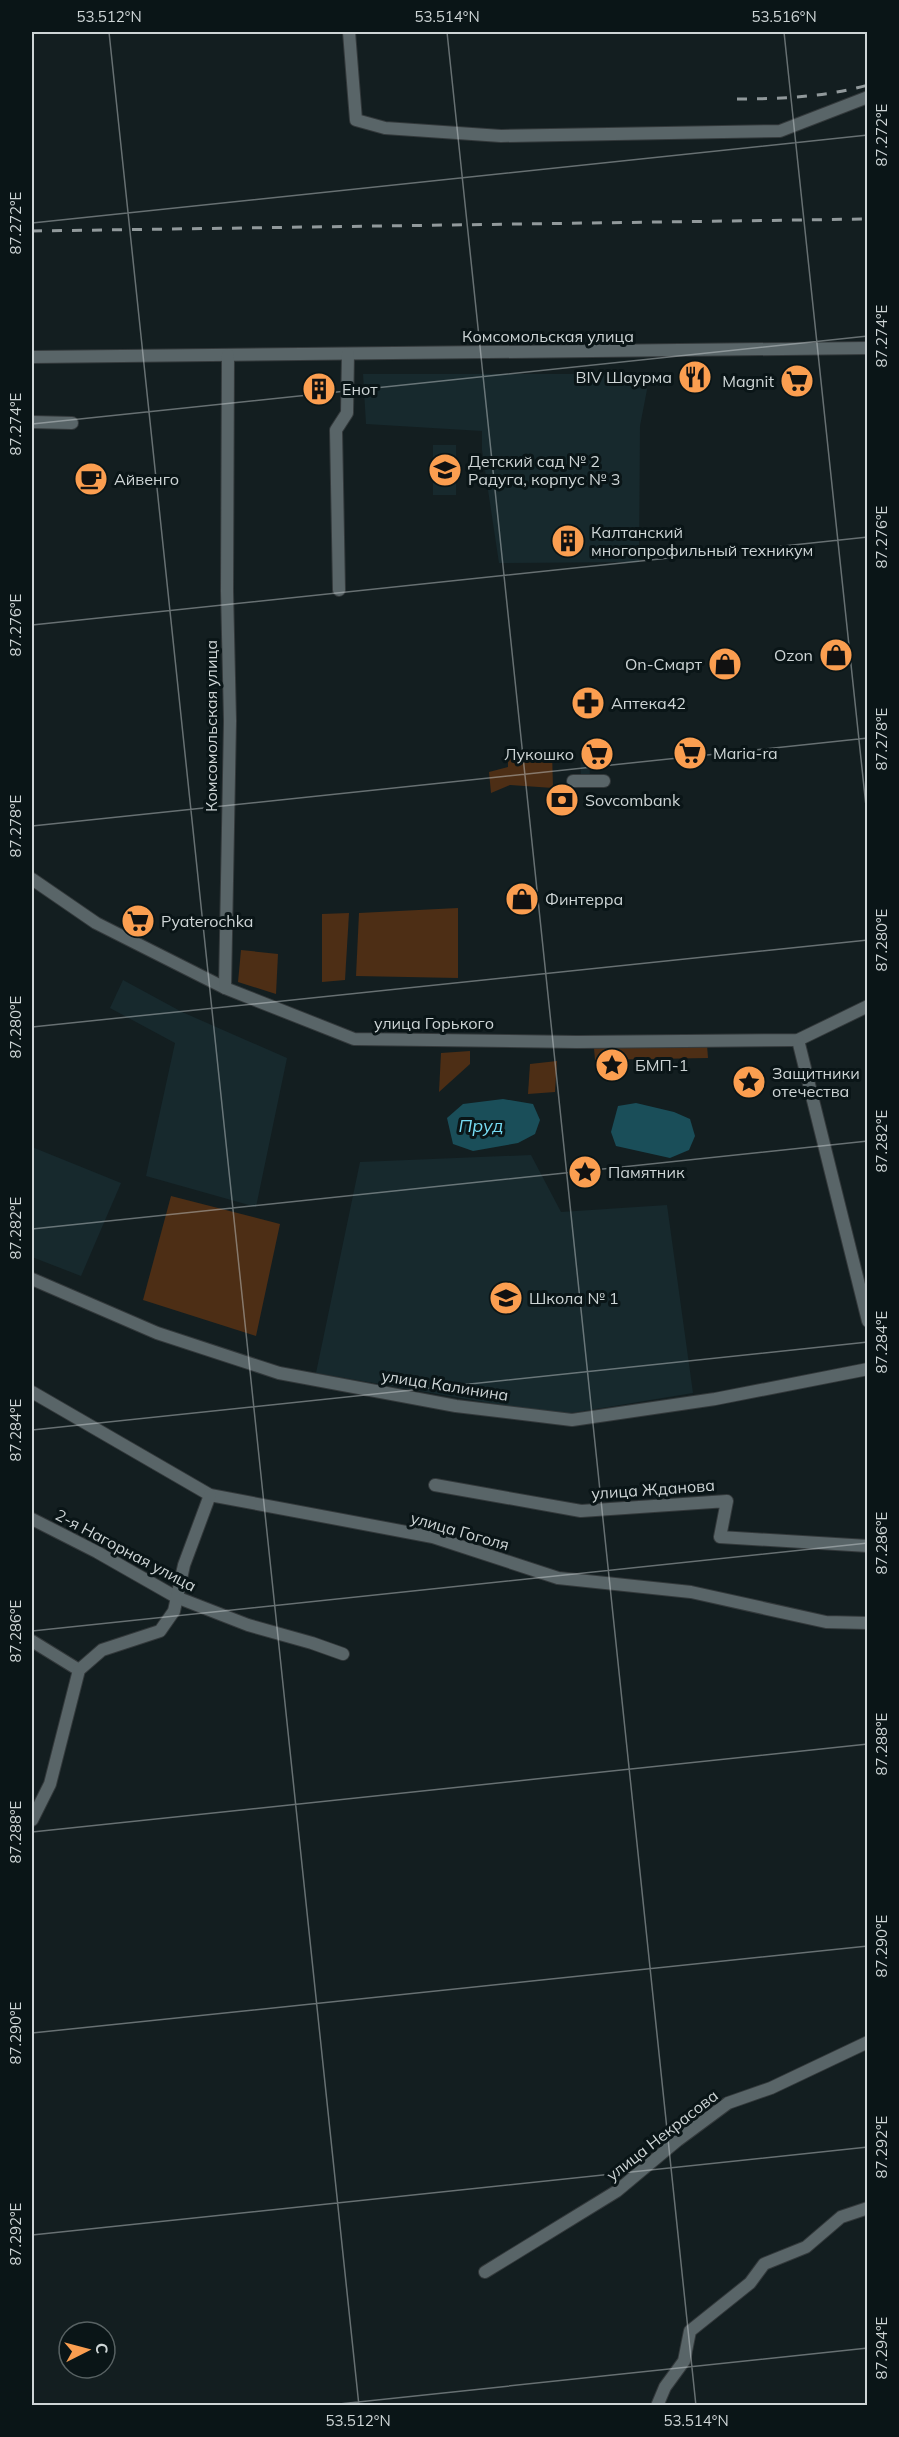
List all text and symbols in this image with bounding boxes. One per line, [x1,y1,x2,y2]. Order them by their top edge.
text: 53.512°N [76,7,142,26]
text: 53.514°N [414,7,480,26]
text: 53.516°N [751,7,817,26]
text: 87.272°E [872,103,891,166]
text: 87.272°E [6,191,25,254]
text: 87.274°E [872,304,891,367]
street label: Комсомольская улица [462,326,634,346]
restaurant icon: BIV Шаурма [677,359,713,395]
supermarket icon: Magnit [779,363,815,399]
place label: BIV Шаурма [576,367,672,387]
building icon: Енот [301,371,337,407]
place label: Magnit [722,371,774,391]
place label: Енот [342,379,378,399]
text: 87.274°E [6,392,25,455]
place label: Детский сад № 2 Радуга, корпус № 3 [468,451,620,489]
school or university icon: Детский сад № 2 Радуга, корпус № 3 [427,452,463,488]
cafe icon: Айвенго [73,461,109,497]
place label: Айвенго [114,469,179,489]
text: 87.276°E [872,505,891,568]
place label: Калтанский многопрофильный техникум [591,522,813,560]
building icon: Калтанский многопрофильный техникум [550,523,586,559]
text: 87.276°E [6,593,25,656]
shop icon: Ozon [818,637,854,673]
street label: Комсомольская улица [201,640,221,812]
place label: Ozon [774,645,813,665]
shop icon: On-Смарт [707,646,743,682]
place label: On-Смарт [625,654,703,674]
pharmacy icon: Аптека42 [570,685,606,721]
place label: Аптека42 [611,693,686,713]
text: 87.278°E [872,707,891,770]
supermarket icon: Maria-ra [672,735,708,771]
supermarket icon: Лукошко [579,736,615,772]
place label: Maria-ra [713,743,778,763]
place label: Лукошко [504,744,574,764]
bank icon: Sovcombank [544,782,580,818]
place label: Sovcombank [585,790,681,810]
text: 87.278°E [6,794,25,857]
shop icon: Финтерра [504,881,540,917]
place label: Финтерра [545,889,623,909]
supermarket icon: Pyaterochka [120,903,156,939]
text: 87.280°E [872,908,891,971]
place label: Pyaterochka [161,911,253,931]
text: 87.280°E [6,995,25,1058]
street label: улица Горького [374,1013,494,1033]
place icon: БМП-1 [594,1047,630,1083]
place label: БМП-1 [635,1055,688,1075]
place label: Защитники отечества [772,1063,860,1101]
place icon: Защитники отечества [731,1064,767,1100]
text: 87.282°E [872,1109,891,1172]
water label: Пруд [458,1114,504,1137]
place icon: Памятник [567,1154,603,1190]
place label: Памятник [608,1162,685,1182]
text: 87.282°E [6,1196,25,1259]
school or university icon: Школа № 1 [488,1280,524,1316]
place label: Школа № 1 [529,1288,619,1308]
text: 87.284°E [872,1310,891,1373]
street label: улица Калинина [380,1365,510,1405]
text: 87.284°E [6,1398,25,1461]
street label: улица Жданова [591,1475,715,1503]
street label: 2-я Нагорная улица [52,1504,200,1596]
street label: улица Гоголя [408,1507,512,1555]
text: 87.286°E [872,1511,891,1574]
text: 87.286°E [6,1599,25,1662]
text: 87.288°E [872,1712,891,1775]
text: 87.288°E [6,1800,25,1863]
text: 87.290°E [872,1914,891,1977]
text: 87.290°E [6,2001,25,2064]
street label: улица Некрасова [602,2085,722,2185]
text: 87.292°E [872,2115,891,2178]
text: 87.292°E [6,2202,25,2265]
text: 87.294°E [872,2316,891,2379]
north arrow [57,2320,117,2380]
text: С [91,2342,112,2355]
text: 53.512°N [325,2411,391,2430]
text: 53.514°N [663,2411,729,2430]

